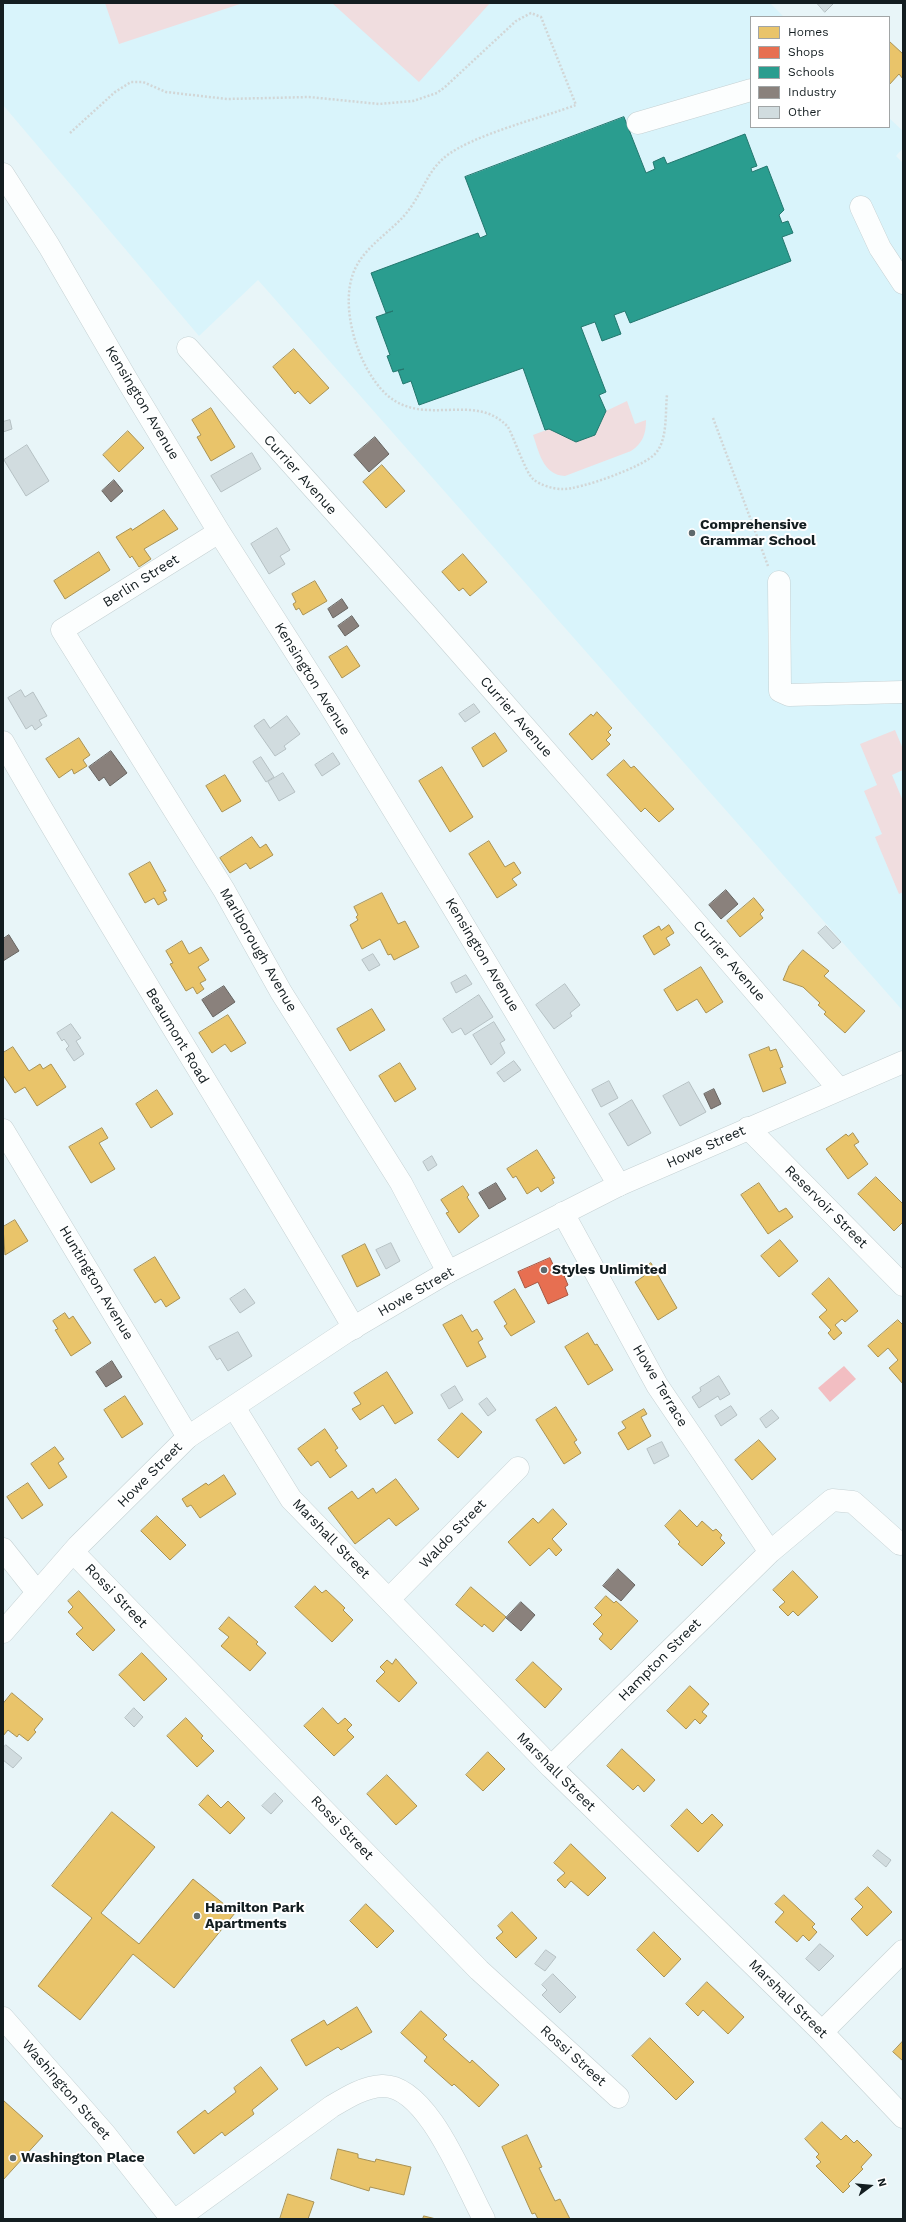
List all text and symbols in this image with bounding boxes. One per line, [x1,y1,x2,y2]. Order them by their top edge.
legend [750,16,890,128]
text: Homes [788,25,829,39]
text: Shops [788,45,824,59]
text: Schools [788,65,834,79]
text: Industry [788,85,836,99]
text: Other [788,105,821,119]
street label: Kensington Avenue [101,343,183,463]
street label: Currier Avenue [260,432,340,518]
place label: Comprehensive Grammar School [700,517,816,550]
marker: Comprehensive Grammar School [687,528,697,538]
street label: Berlin Street [100,551,182,611]
street label: Kensington Avenue [270,620,354,738]
street label: Currier Avenue [476,673,556,761]
street label: Marlborough Avenue [216,885,300,1015]
street label: Kensington Avenue [441,895,523,1015]
street label: Currier Avenue [689,917,769,1005]
street label: Beaumont Road [142,985,212,1087]
street label: Howe Street [664,1122,748,1172]
street label: Reservoir Street [781,1162,871,1252]
street label: Huntington Avenue [55,1223,137,1343]
place label: Styles Unlimited [552,1262,667,1278]
street label: Howe Street [375,1264,457,1320]
marker: Styles Unlimited [539,1265,549,1275]
street label: Howe Terrace [629,1342,691,1430]
street label: Howe Street [114,1439,186,1511]
street label: Marshall Street [289,1496,373,1582]
street label: Waldo Street [416,1496,490,1572]
street label: Rossi Street [81,1560,151,1632]
street label: Hampton Street [615,1615,705,1705]
street label: Marshall Street [513,1729,599,1815]
street label: Rossi Street [307,1792,377,1864]
place label: Hamilton Park Apartments [205,1900,304,1932]
marker: Hamilton Park Apartments [192,1911,202,1921]
street label: Marshall Street [745,1956,831,2042]
street label: Rossi Street [537,2022,609,2090]
street label: Washington Street [18,2037,114,2143]
place label: Washington Place [21,2150,145,2166]
marker: Washington Place [8,2153,18,2163]
north arrow [850,2166,890,2206]
text: N [875,2177,889,2188]

